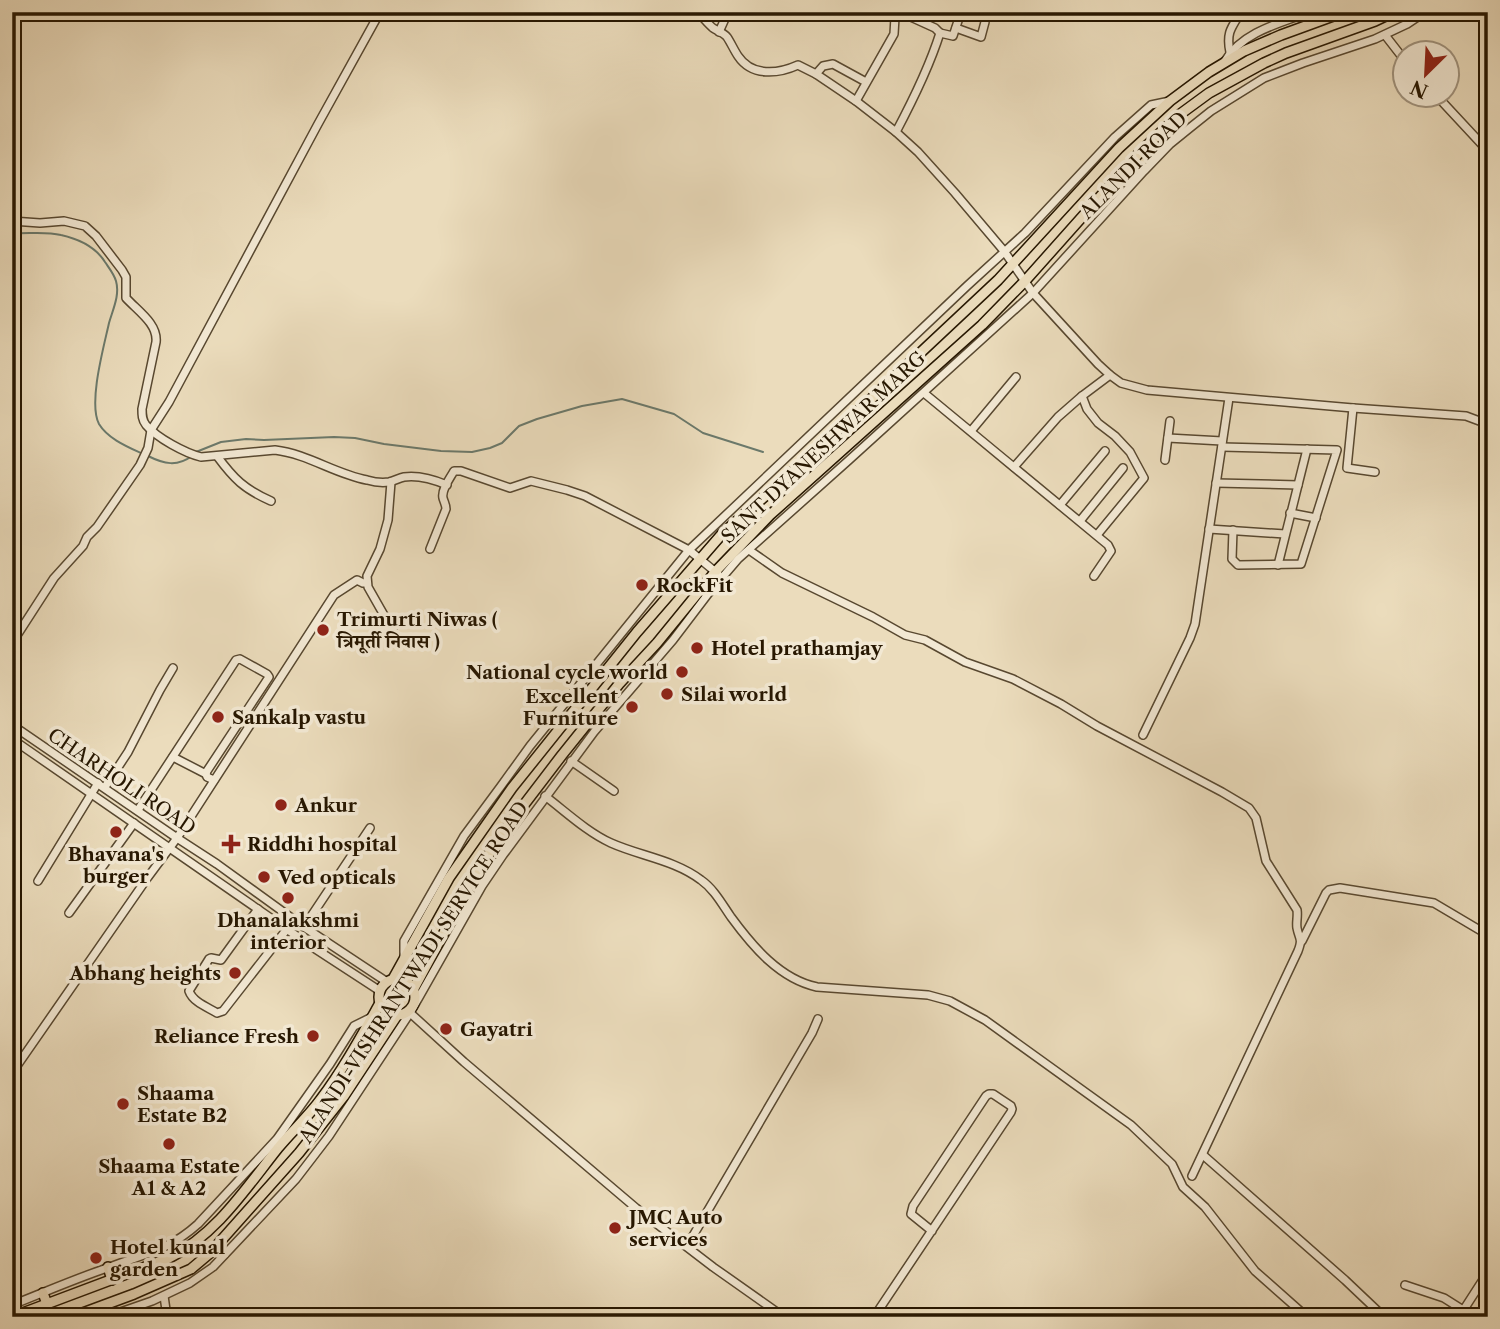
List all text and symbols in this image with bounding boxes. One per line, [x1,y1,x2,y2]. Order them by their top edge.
north arrow [1392,38,1462,108]
text: N [1407,75,1432,103]
street label: ALANDI ROAD [1074,107,1192,224]
street label: SANT DYANESHWAR MARG [717,347,930,548]
place label: RockFit [656,574,733,597]
marker: RockFit [634,577,650,593]
place label: Trimurti Niwas ( त्रिमूर्ती निवास ) [335,608,498,654]
marker: Trimurti Niwas ( त्रिमूर्ती निवास ) [315,622,331,638]
place label: Hotel prathamjay [711,637,884,660]
marker: Hotel prathamjay [689,640,705,656]
place label: National cycle world [466,661,668,684]
marker: National cycle world [674,664,690,680]
place label: Silai world [681,683,787,706]
place label: Excellent Furniture [523,685,618,730]
marker: Silai world [659,686,675,702]
marker: Excellent Furniture [624,699,640,715]
place label: Sankalp vastu [232,706,367,729]
marker: Sankalp vastu [210,709,226,725]
street label: CHARHOLI ROAD [43,723,200,839]
place label: Ankur [294,794,358,817]
marker: Ankur [273,797,289,813]
street label: ALANDI-VISHRANTWADI SERVICE ROAD [293,797,533,1148]
marker: Bhavana's burger [108,824,124,840]
place label: Riddhi hospital [247,833,397,856]
marker: Riddhi hospital [221,834,241,854]
place label: Bhavana's burger [68,843,164,888]
place label: Ved opticals [277,866,396,889]
marker: Ved opticals [256,869,272,885]
marker: Dhanalakshmi interior [280,890,296,906]
place label: Dhanalakshmi interior [217,909,359,954]
place label: Abhang heights [69,962,221,985]
marker: Abhang heights [227,965,243,981]
place label: Gayatri [460,1018,533,1041]
marker: Gayatri [438,1021,454,1037]
place label: Reliance Fresh [154,1025,299,1048]
marker: Reliance Fresh [305,1028,321,1044]
place label: Shaama Estate B2 [137,1082,227,1127]
marker: Shaama Estate B2 [115,1096,131,1112]
marker: Shaama Estate A1 & A2 [161,1136,177,1152]
place label: Shaama Estate A1 & A2 [98,1155,240,1200]
place label: JMC Auto services [626,1206,723,1251]
marker: JMC Auto services [607,1220,623,1236]
place label: Hotel kunal garden [109,1236,226,1281]
marker: Hotel kunal garden [88,1250,104,1266]

